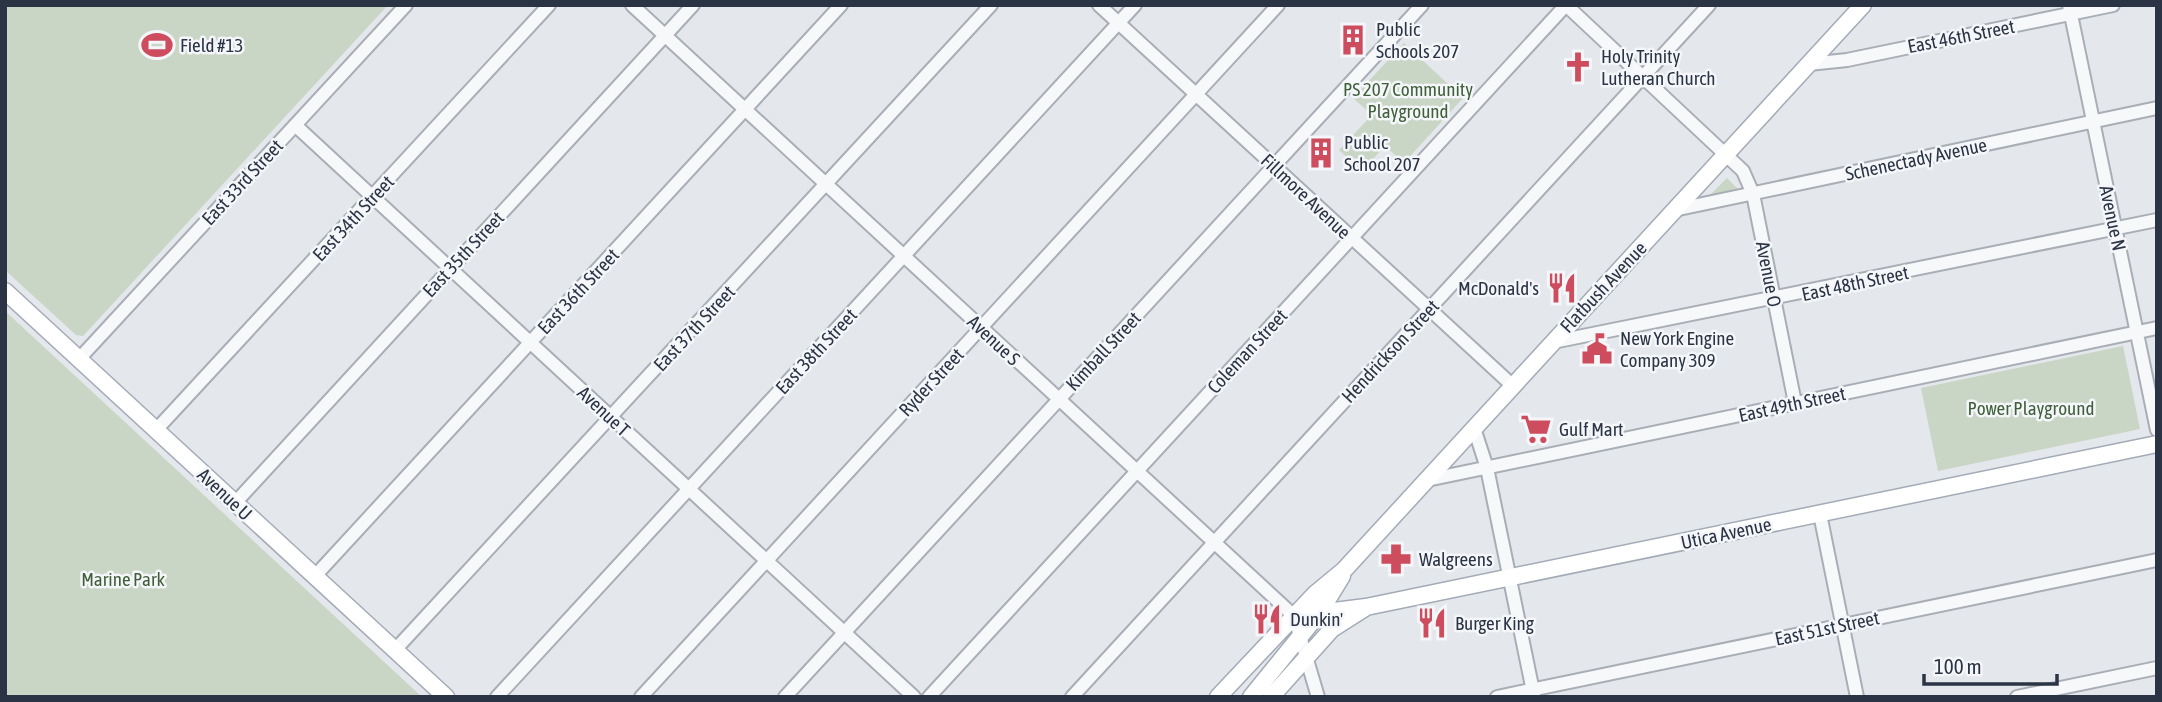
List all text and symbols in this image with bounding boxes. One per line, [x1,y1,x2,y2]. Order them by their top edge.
street label: East 46th Street [1906,15,2016,57]
place label: Public Schools 207 [1376,18,1459,62]
building icon: Public Schools 207 [1336,23,1370,57]
sports icon: Field #13 [140,28,174,62]
place label: Field #13 [180,34,243,56]
place label: Holy Trinity Lutheran Church [1601,45,1716,89]
church icon: Holy Trinity Lutheran Church [1561,50,1595,84]
park label: PS 207 Community Playground [1343,78,1473,122]
place label: Public School 207 [1344,131,1421,175]
street label: Schenectady Avenue [1843,133,1989,185]
street label: East 33rd Street [197,135,287,229]
building icon: Public School 207 [1304,136,1338,170]
street label: Fillmore Avenue [1257,149,1355,243]
street label: East 34th Street [308,171,398,265]
street label: Avenue N [2095,183,2131,253]
street label: East 35th Street [418,207,508,301]
street label: Flatbush Avenue [1555,237,1651,337]
street label: Avenue O [1752,239,1786,309]
street label: East 36th Street [533,244,623,338]
street label: East 48th Street [1800,261,1910,305]
restaurant icon: McDonald's [1545,271,1579,305]
place label: McDonald's [1458,277,1539,299]
street label: East 37th Street [649,281,739,375]
street label: Hendrickson Street [1337,295,1443,407]
street label: East 38th Street [771,304,861,398]
street label: Coleman Street [1202,304,1292,398]
street label: Kimball Street [1061,307,1145,395]
street label: Avenue S [963,310,1025,370]
place label: New York Engine Company 309 [1620,327,1734,371]
public building icon: New York Engine Company 309 [1580,332,1614,366]
street label: Ryder Street [894,344,968,420]
street label: Avenue T [573,381,635,441]
street label: East 49th Street [1737,382,1847,426]
park label: Power Playground [1968,397,2094,419]
supermarket icon: Gulf Mart [1519,412,1553,446]
place label: Gulf Mart [1559,418,1624,440]
street label: Avenue U [193,463,257,525]
street label: Utica Avenue [1679,513,1773,553]
pharmacy icon: Walgreens [1379,542,1413,576]
place label: Walgreens [1419,548,1493,570]
park label: Marine Park [81,568,165,590]
restaurant icon: Dunkin' [1250,602,1284,636]
restaurant icon: Burger King [1415,606,1449,640]
street label: East 51st Street [1773,606,1881,650]
place label: Dunkin' [1290,608,1343,630]
place label: Burger King [1455,612,1535,634]
scale bar [1924,642,2057,686]
text: 100 m [1934,654,1982,678]

